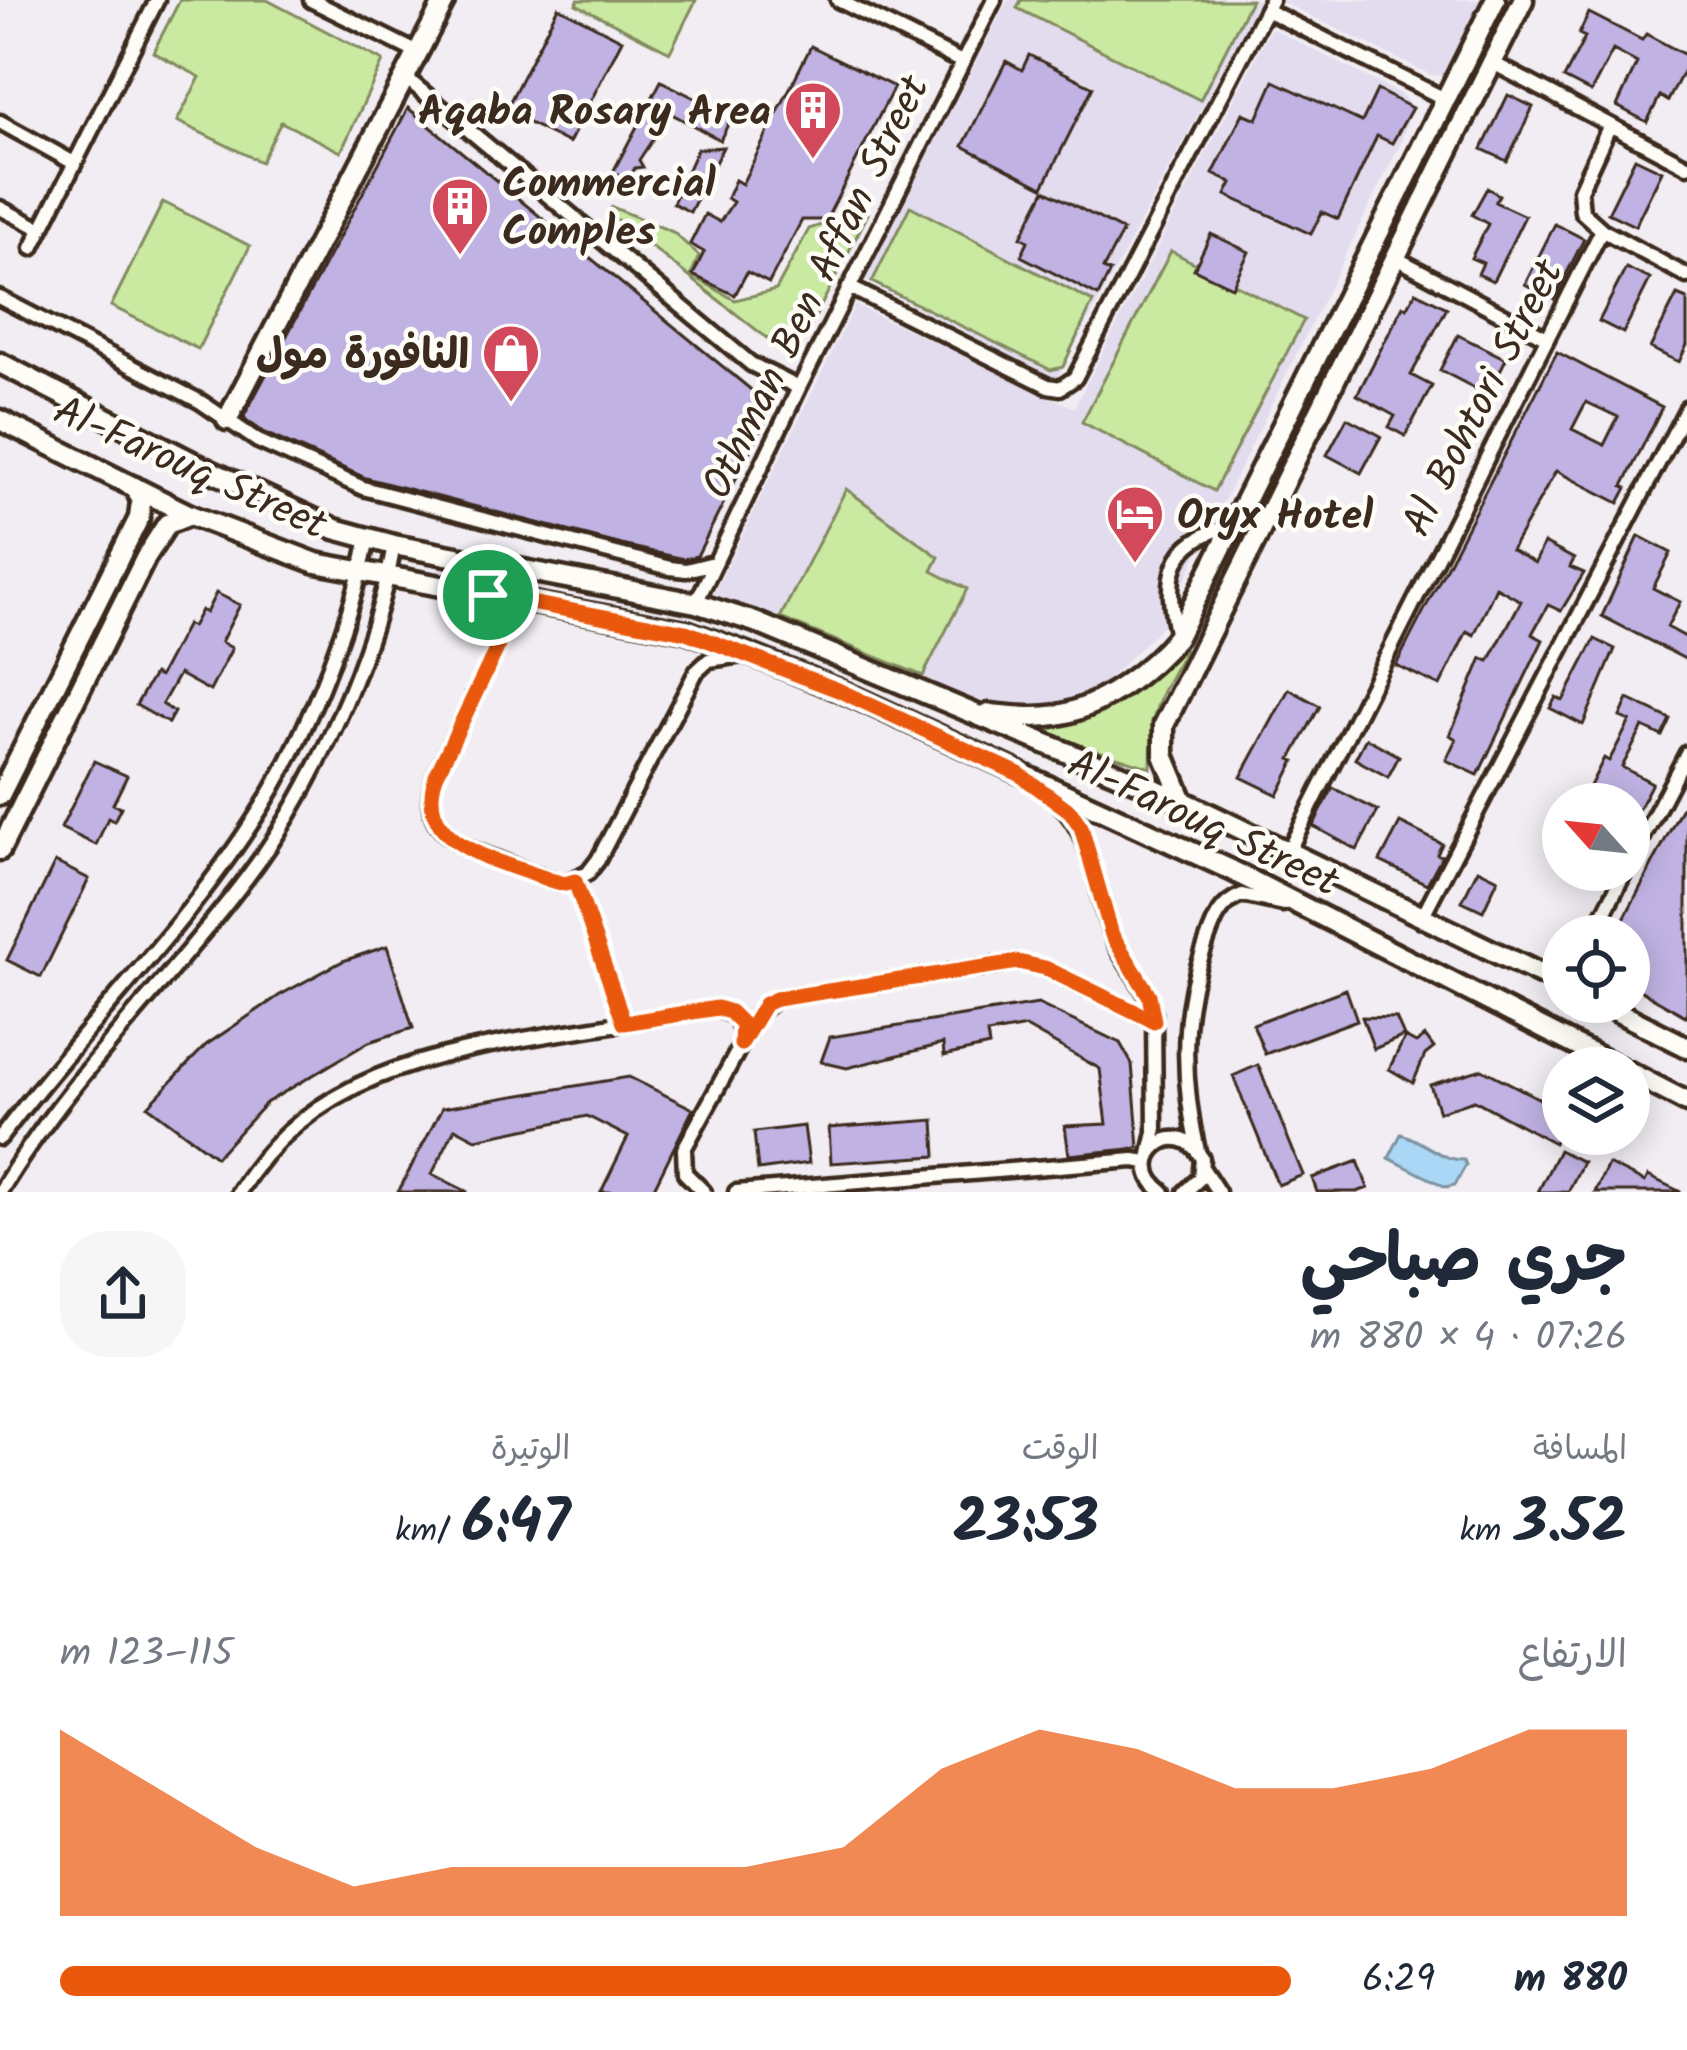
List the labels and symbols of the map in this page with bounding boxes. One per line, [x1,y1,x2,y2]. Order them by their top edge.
street label: Othman Ben Affan Street [685,64,949,511]
building icon: Aqaba Rosary Area [782,79,844,161]
place label: Aqaba Rosary Area [418,80,771,147]
place label: Commercial Comples [502,152,716,267]
building icon: Commercial Comples [429,175,491,257]
street label: Al Bohtori Street [1385,248,1583,549]
shop icon: النافورة مول [480,322,542,404]
place label: النافورة مول [256,323,469,390]
street label: Al-Farouq Street [42,379,338,560]
hotel icon: Oryx Hotel [1104,483,1166,565]
place label: Oryx Hotel [1177,484,1374,551]
pin [437,544,539,646]
street label: Al-Farouq Street [1056,732,1350,917]
north arrow [1542,783,1650,891]

